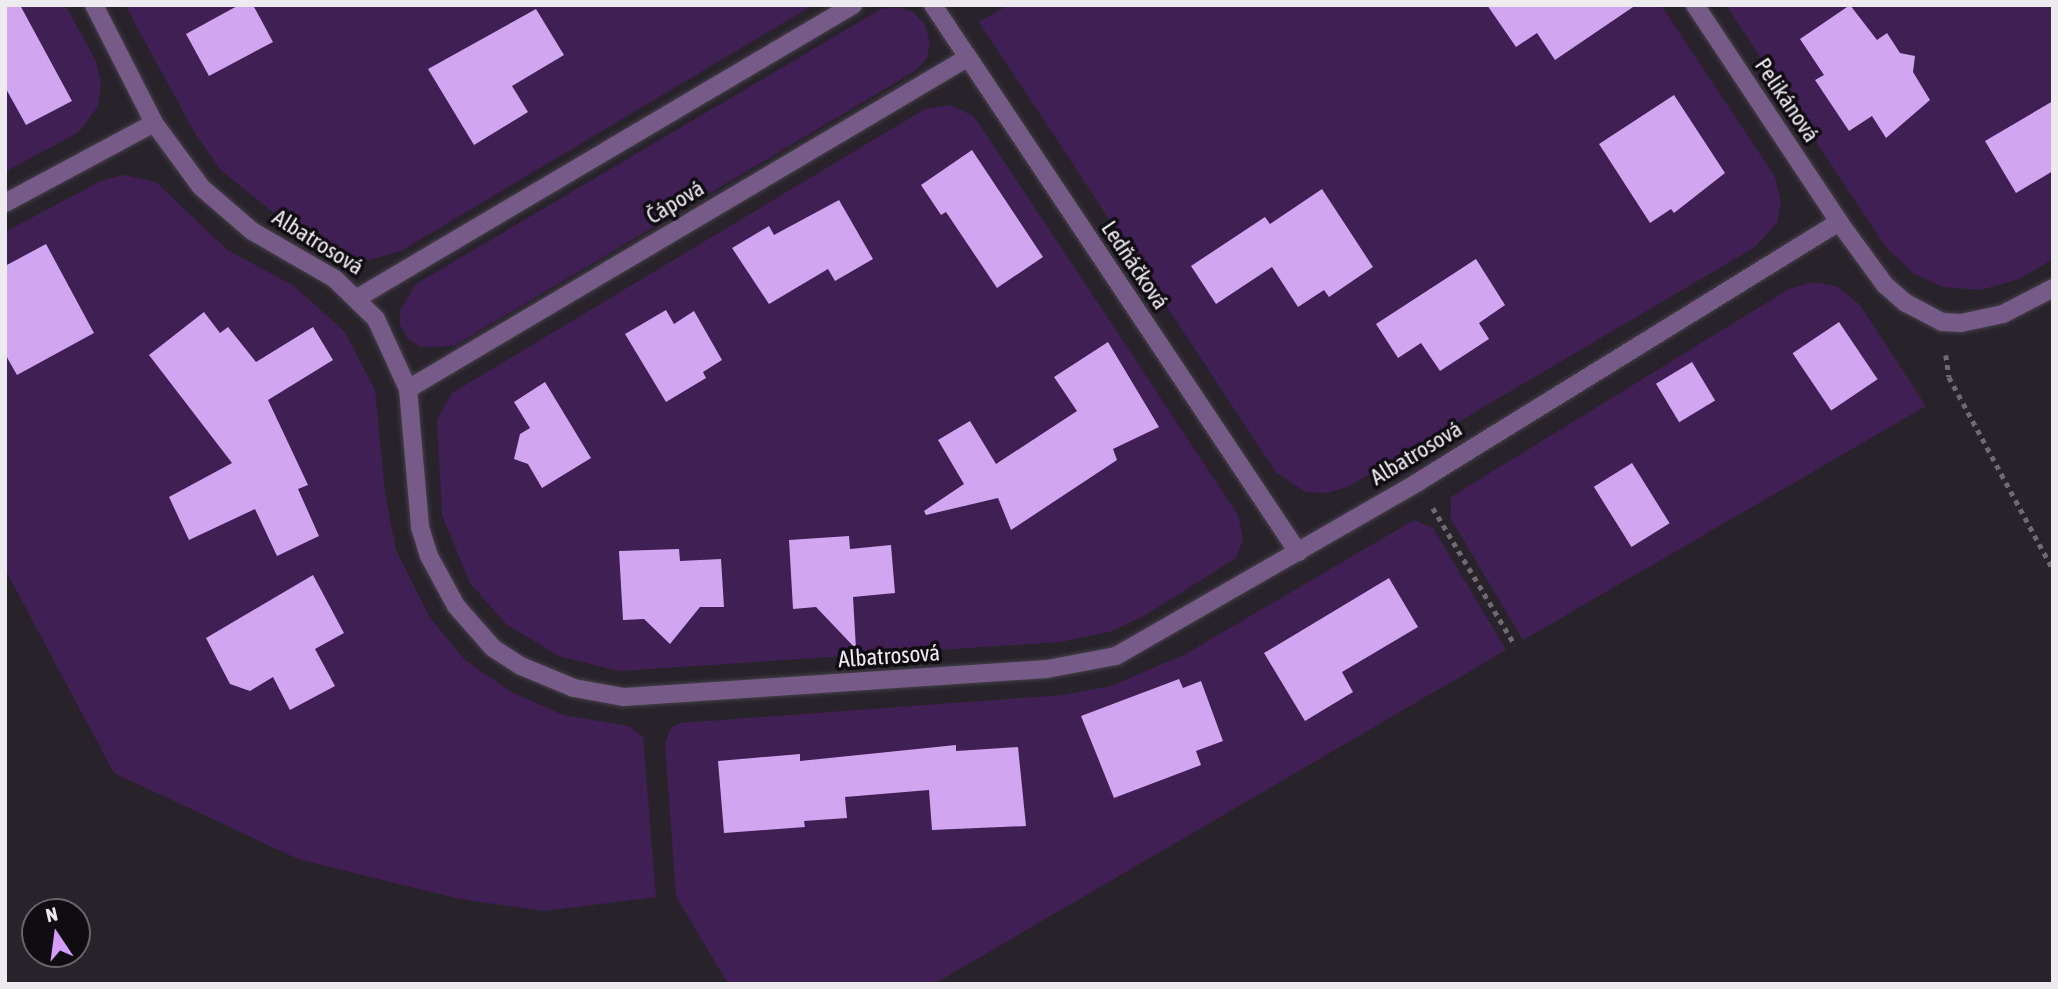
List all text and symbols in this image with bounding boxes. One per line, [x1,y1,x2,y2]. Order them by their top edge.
street label: Pelikánová [1749,53,1825,147]
street label: Čápová [641,174,709,230]
street label: Albatrosová [268,203,368,281]
street label: Ledňáčková [1095,216,1175,314]
street label: Albatrosová [1365,415,1467,491]
street label: Albatrosová [837,639,941,673]
north arrow [21,898,91,968]
text: N [44,903,60,926]

